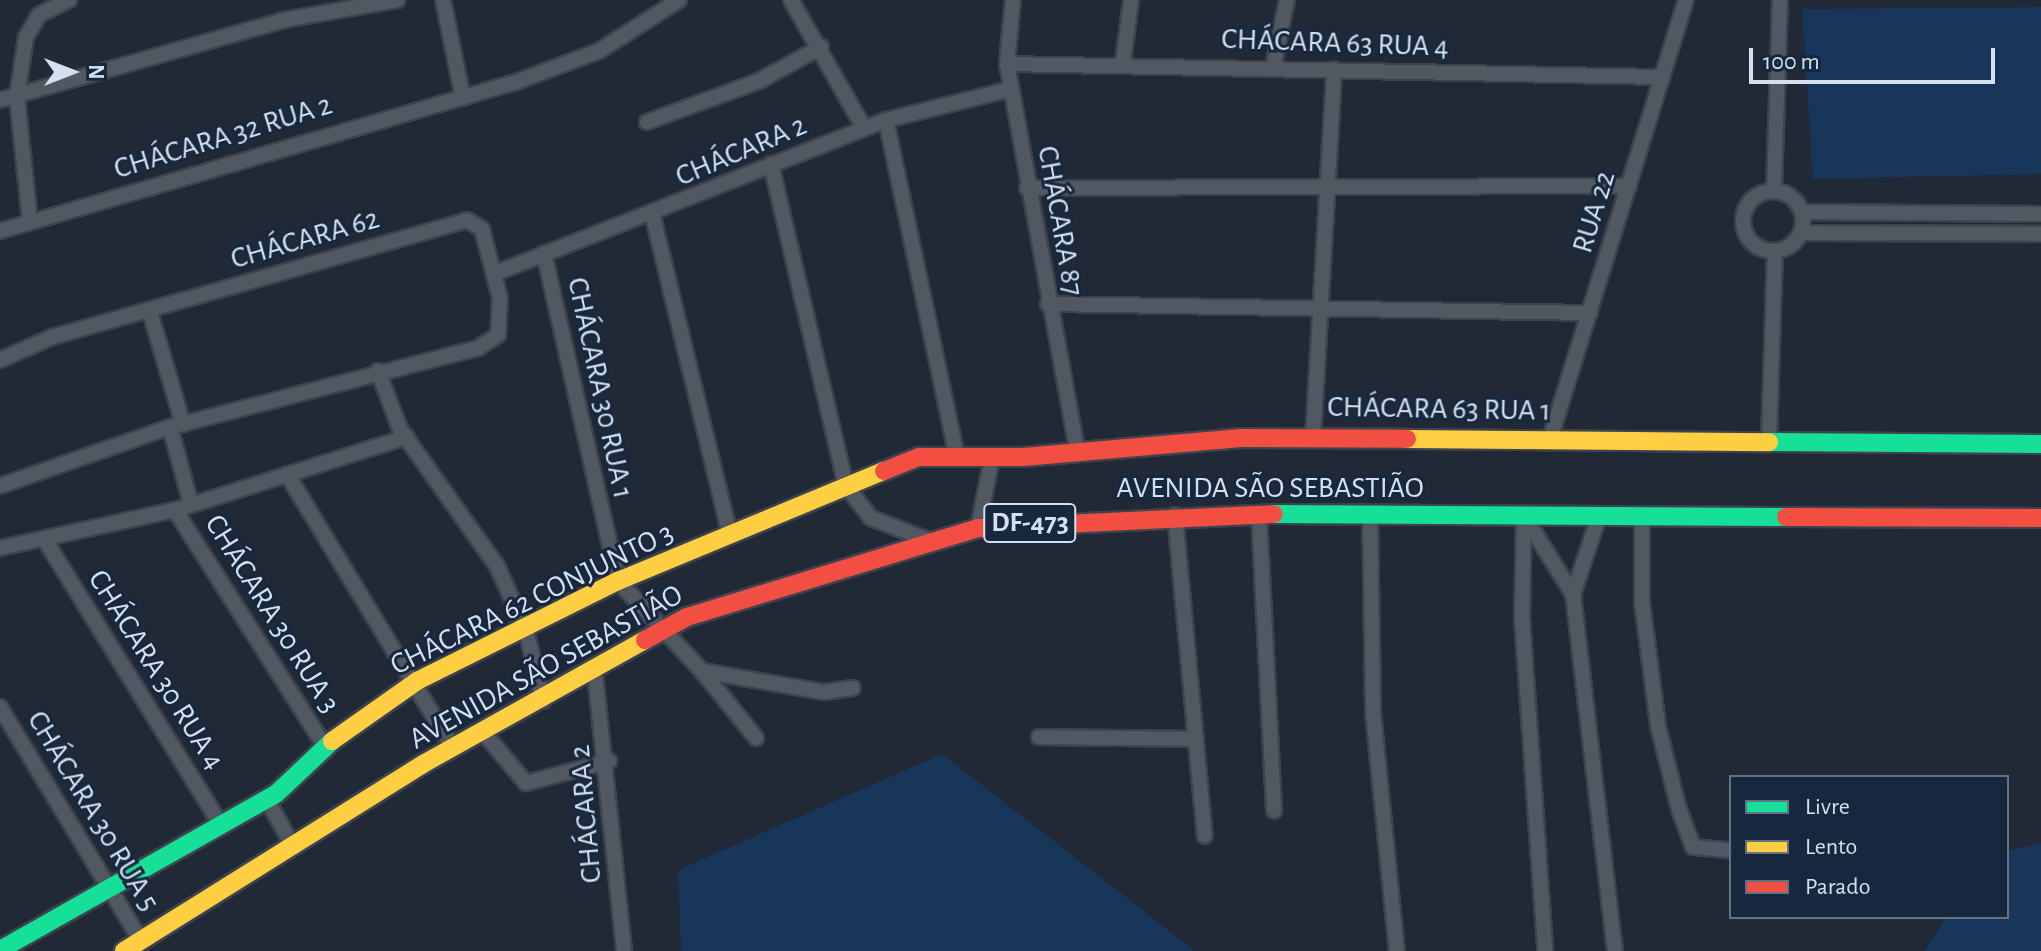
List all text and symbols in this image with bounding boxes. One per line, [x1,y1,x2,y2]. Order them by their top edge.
street label: CHÁCARA 63 RUA 4 [1221,21,1449,65]
north arrow [32,32,112,112]
scale bar [1753,32,1999,82]
text: 100 m [1763,50,1820,74]
text: N [85,64,107,80]
street label: CHÁCARA 32 RUA 2 [110,87,336,187]
street label: CHÁCARA 2 [670,107,812,195]
street label: CHÁCARA 87 [1029,143,1091,299]
street label: RUA 22 [1565,167,1623,257]
street label: CHÁCARA 62 [227,201,383,277]
street label: CHÁCARA 30 RUA 1 [559,274,641,502]
street label: CHÁCARA 63 RUA 1 [1327,389,1551,429]
street label: AVENIDA SÃO SEBASTIÃO [1116,470,1424,506]
road number: DF-473 [982,499,1078,547]
street label: CHÁCARA 30 RUA 3 [197,508,347,720]
street label: CHÁCARA 62 CONJUNTO 3 [384,515,680,683]
street label: CHÁCARA 30 RUA 4 [80,563,232,777]
street label: AVENIDA SÃO SEBASTIÃO [403,577,689,757]
street label: CHÁCARA 30 RUA 5 [19,704,167,918]
street label: CHÁCARA 2 [562,743,610,885]
legend [1729,775,2009,919]
text: Livre [1805,795,1850,819]
text: Lento [1805,835,1857,859]
text: Parado [1805,875,1871,899]

